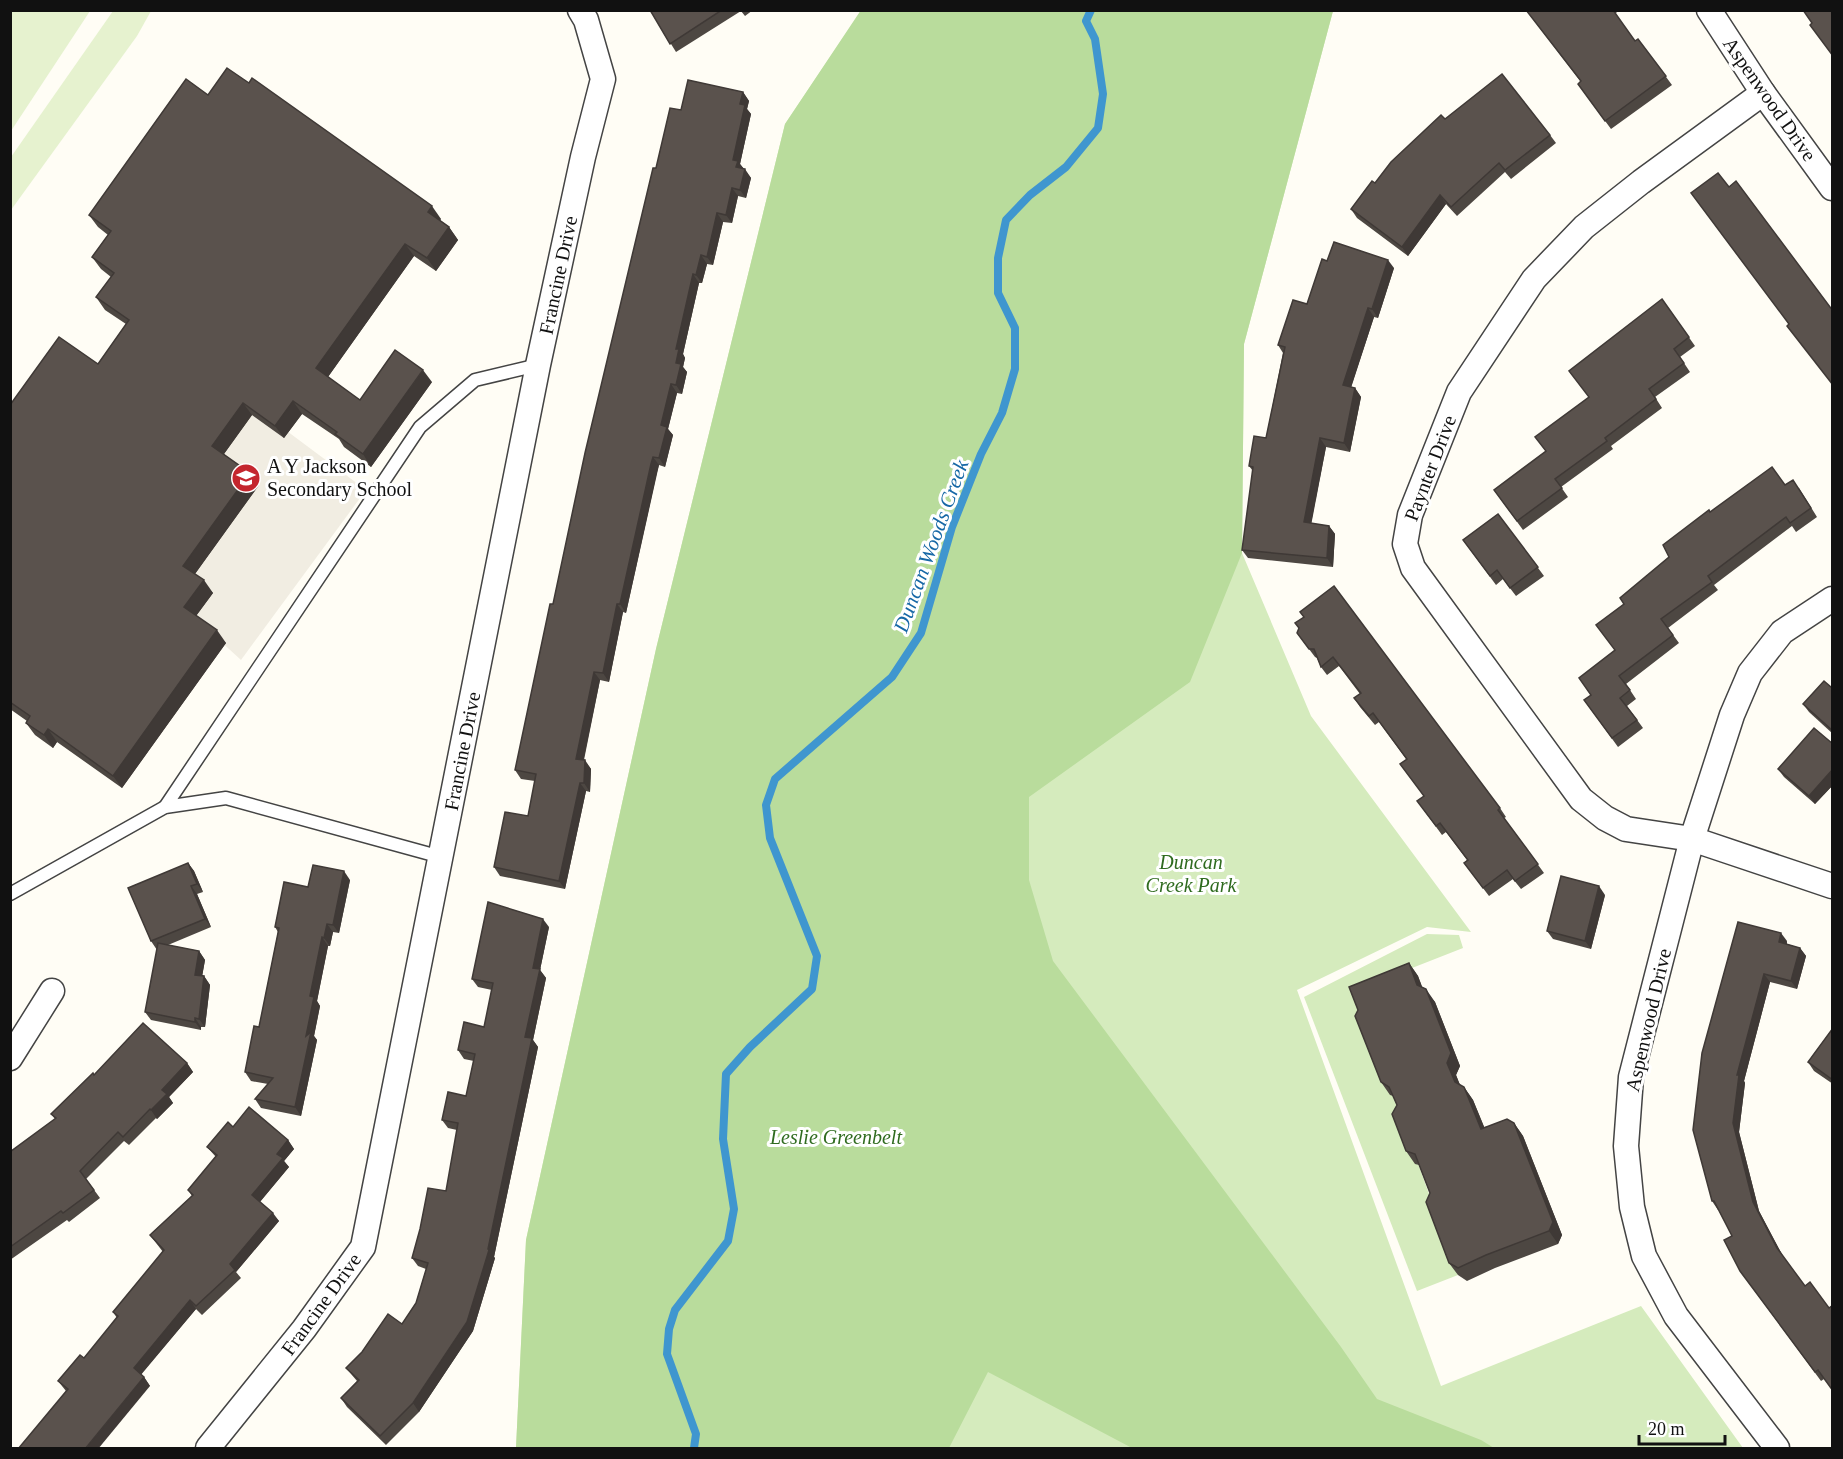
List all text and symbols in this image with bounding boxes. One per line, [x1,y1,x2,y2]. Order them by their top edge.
street label: Aspenwood Drive [1718,33,1821,166]
street label: Francine Drive [535,214,581,336]
street label: Paynter Drive [1400,412,1461,524]
place label: A Y Jackson Secondary School [267,455,412,501]
water label: Duncan Woods Creek [888,456,974,636]
school or university icon: A Y Jackson Secondary School [230,462,262,494]
street label: Francine Drive [440,690,484,812]
park label: Duncan Creek Park [1146,851,1238,896]
street label: Aspenwood Drive [1621,946,1676,1094]
park label: Leslie Greenbelt [769,1126,902,1148]
street label: Francine Drive [277,1249,365,1359]
scale bar [1639,1408,1724,1446]
text: 20 m [1648,1419,1685,1439]

